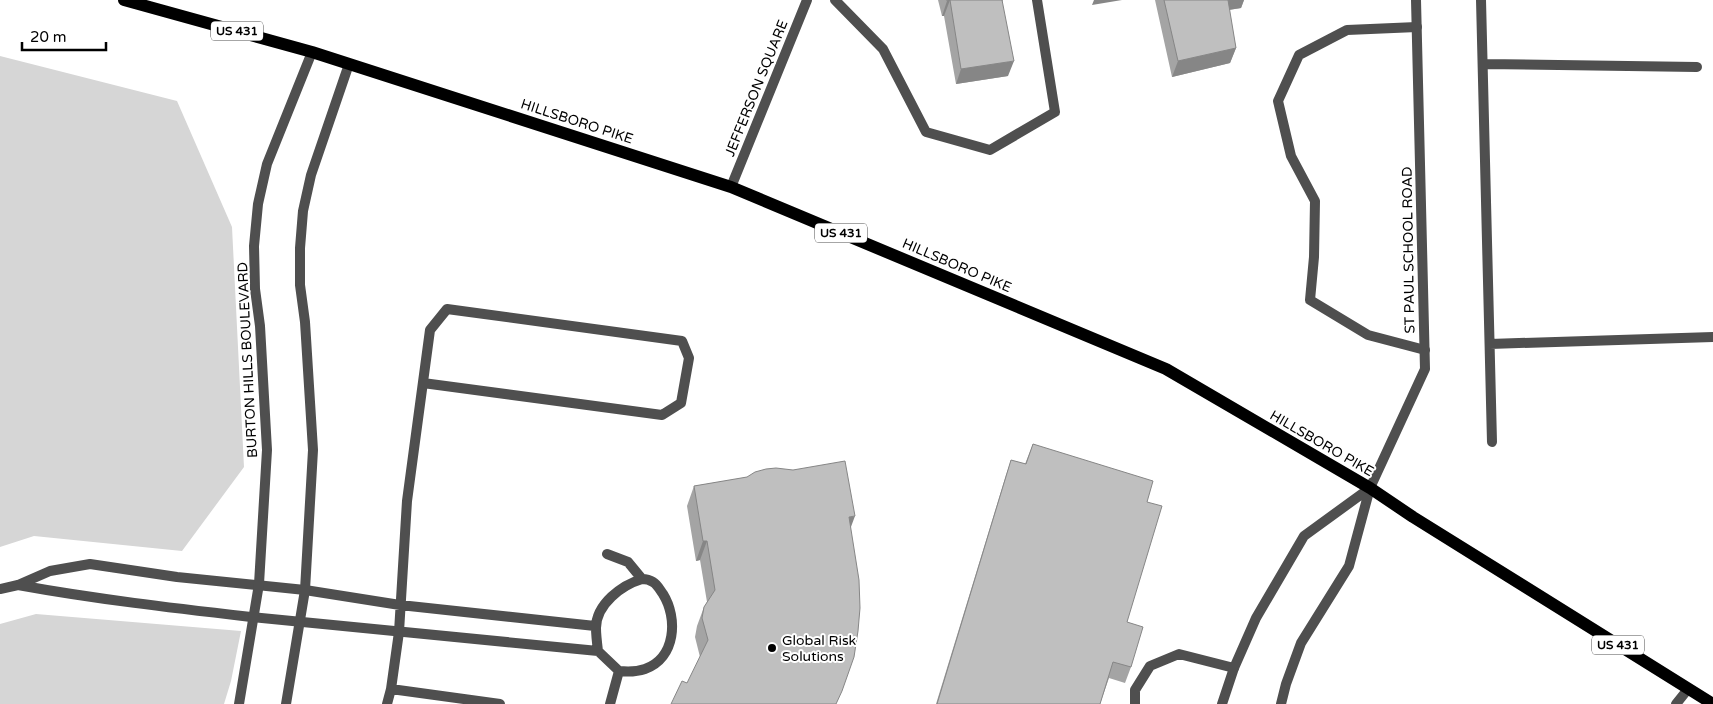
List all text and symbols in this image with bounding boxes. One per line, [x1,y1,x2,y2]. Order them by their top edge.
street label: JEFFERSON SQUARE [721,17,792,159]
scale bar [22,20,106,52]
road number: US 431 [211,22,263,40]
text: 20 m [30,28,67,46]
street label: HILLSBORO PIKE [519,95,635,148]
street label: ST PAUL SCHOOL ROAD [1399,166,1418,334]
road number: US 431 [815,224,867,242]
street label: HILLSBORO PIKE [900,235,1014,296]
street label: BURTON HILLS BOULEVARD [234,261,261,458]
street label: HILLSBORO PIKE [1267,407,1377,480]
place label: Global Risk Solutions [782,632,857,665]
road number: US 431 [1592,636,1644,654]
marker: Global Risk Solutions [766,642,778,654]

